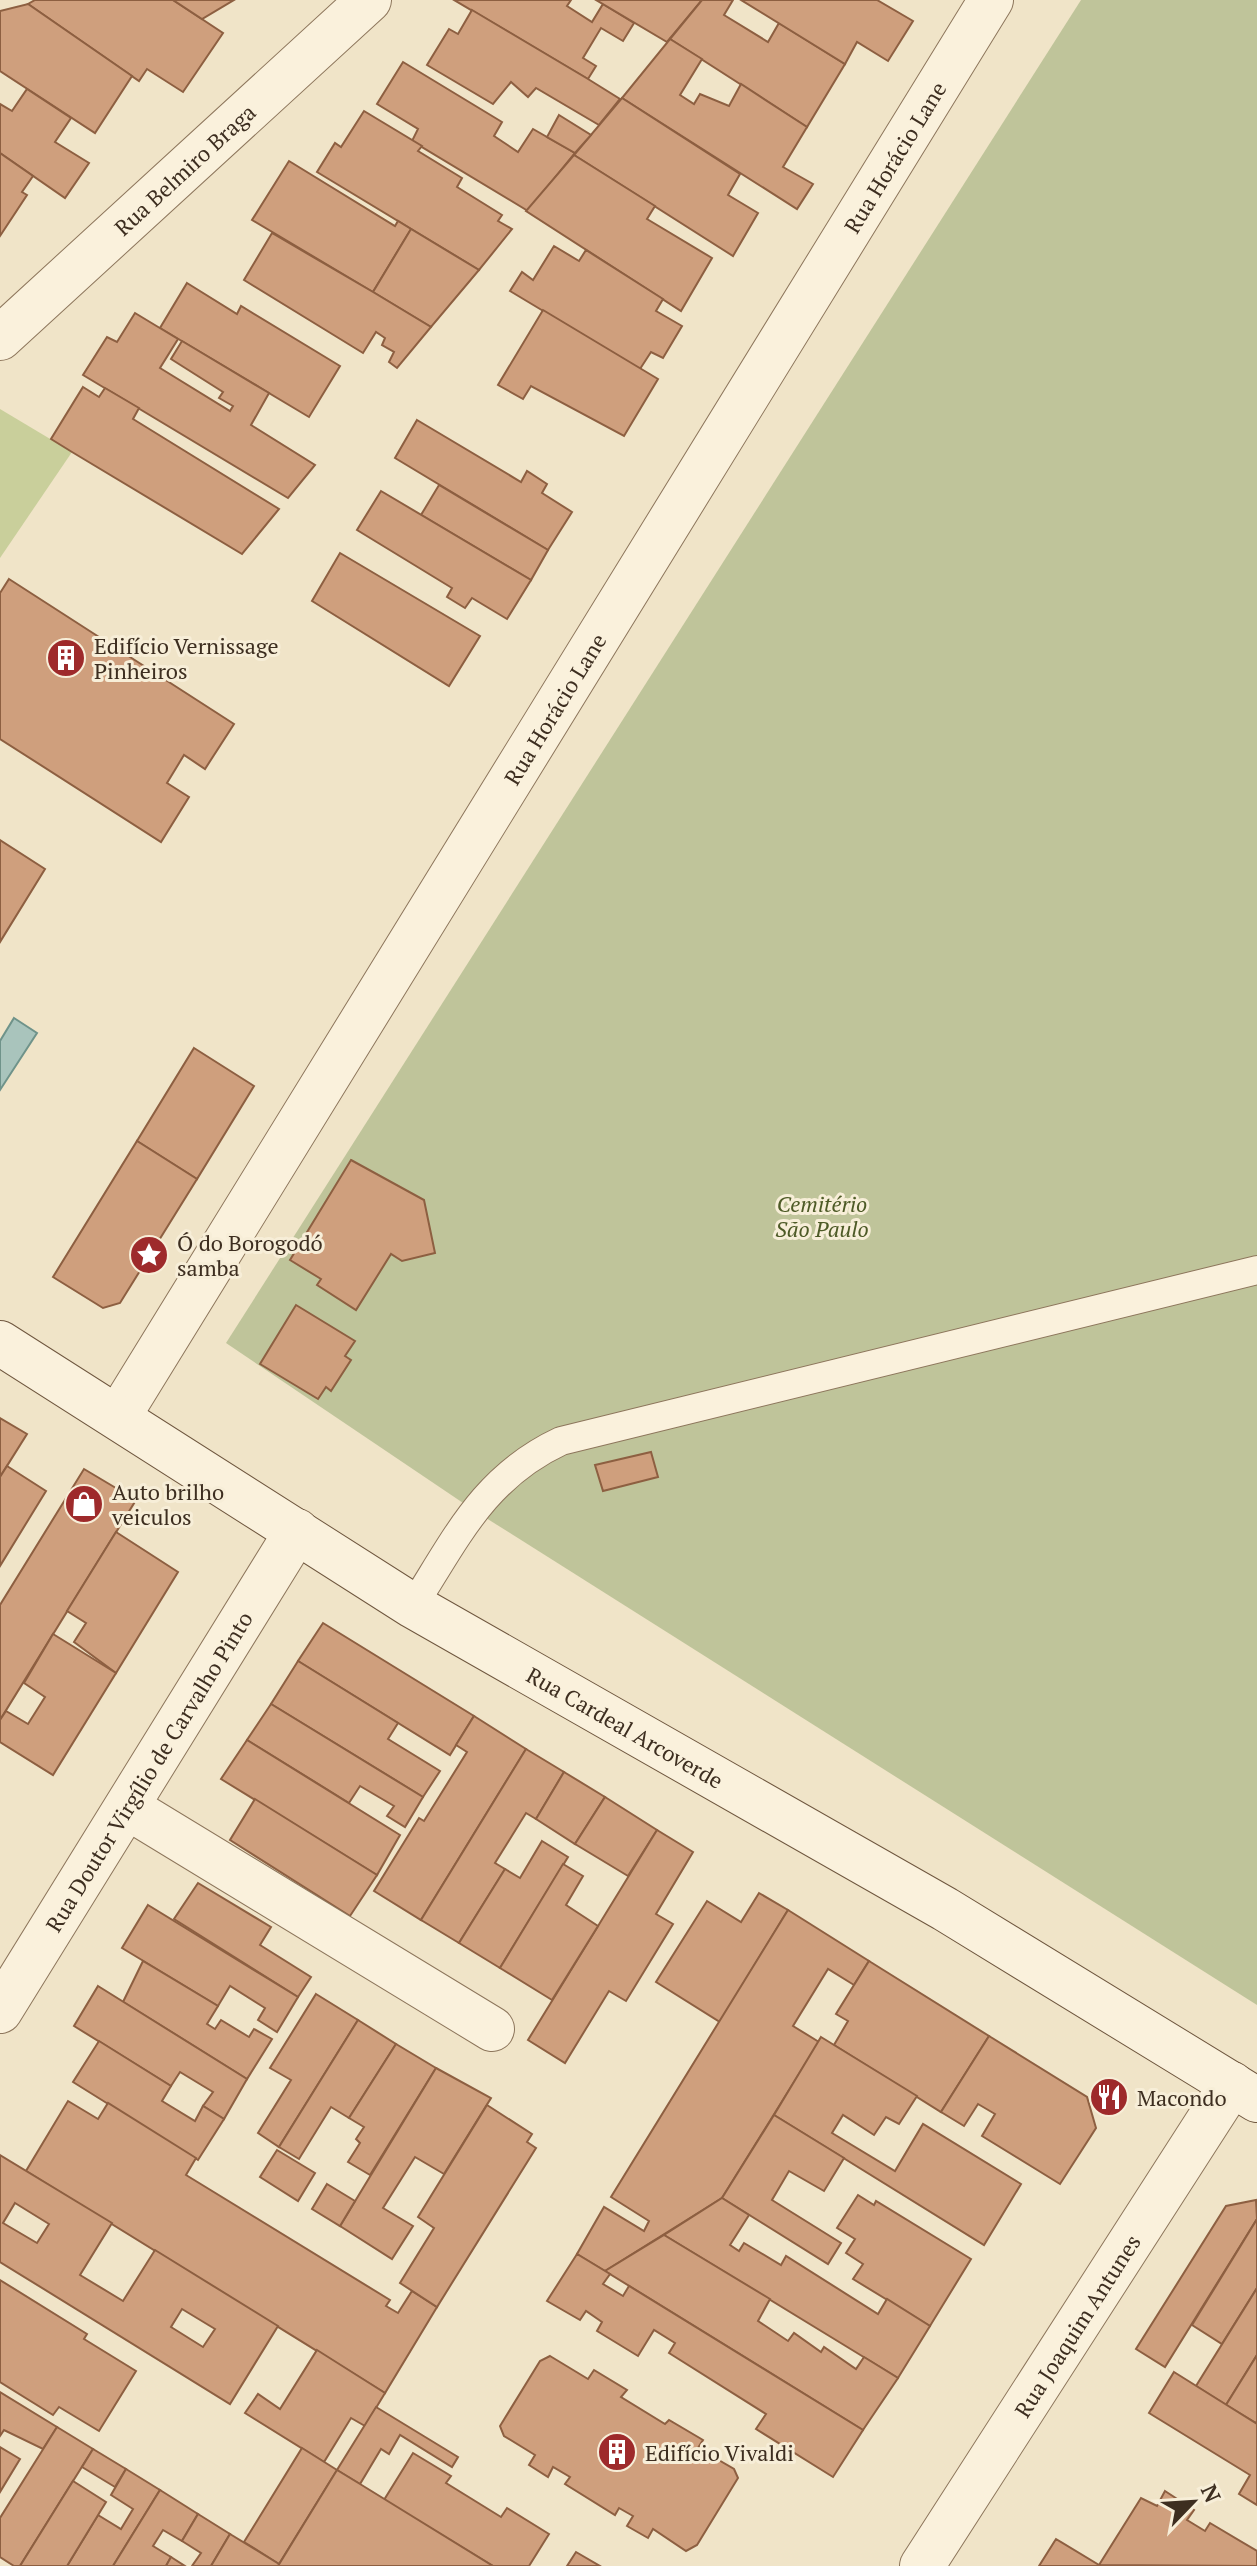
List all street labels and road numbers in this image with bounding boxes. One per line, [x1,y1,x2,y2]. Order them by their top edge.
street label: Rua Horácio Lane [837,76,952,238]
street label: Rua Belmiro Braga [108,97,261,241]
street label: Rua Horácio Lane [497,628,612,790]
street label: Rua Doutor Virgílio de Carvalho Pinto [38,1606,258,1937]
street label: Rua Cardeal Arcoverde [522,1660,729,1794]
street label: Rua Joaquim Antunes [1007,2229,1146,2422]

